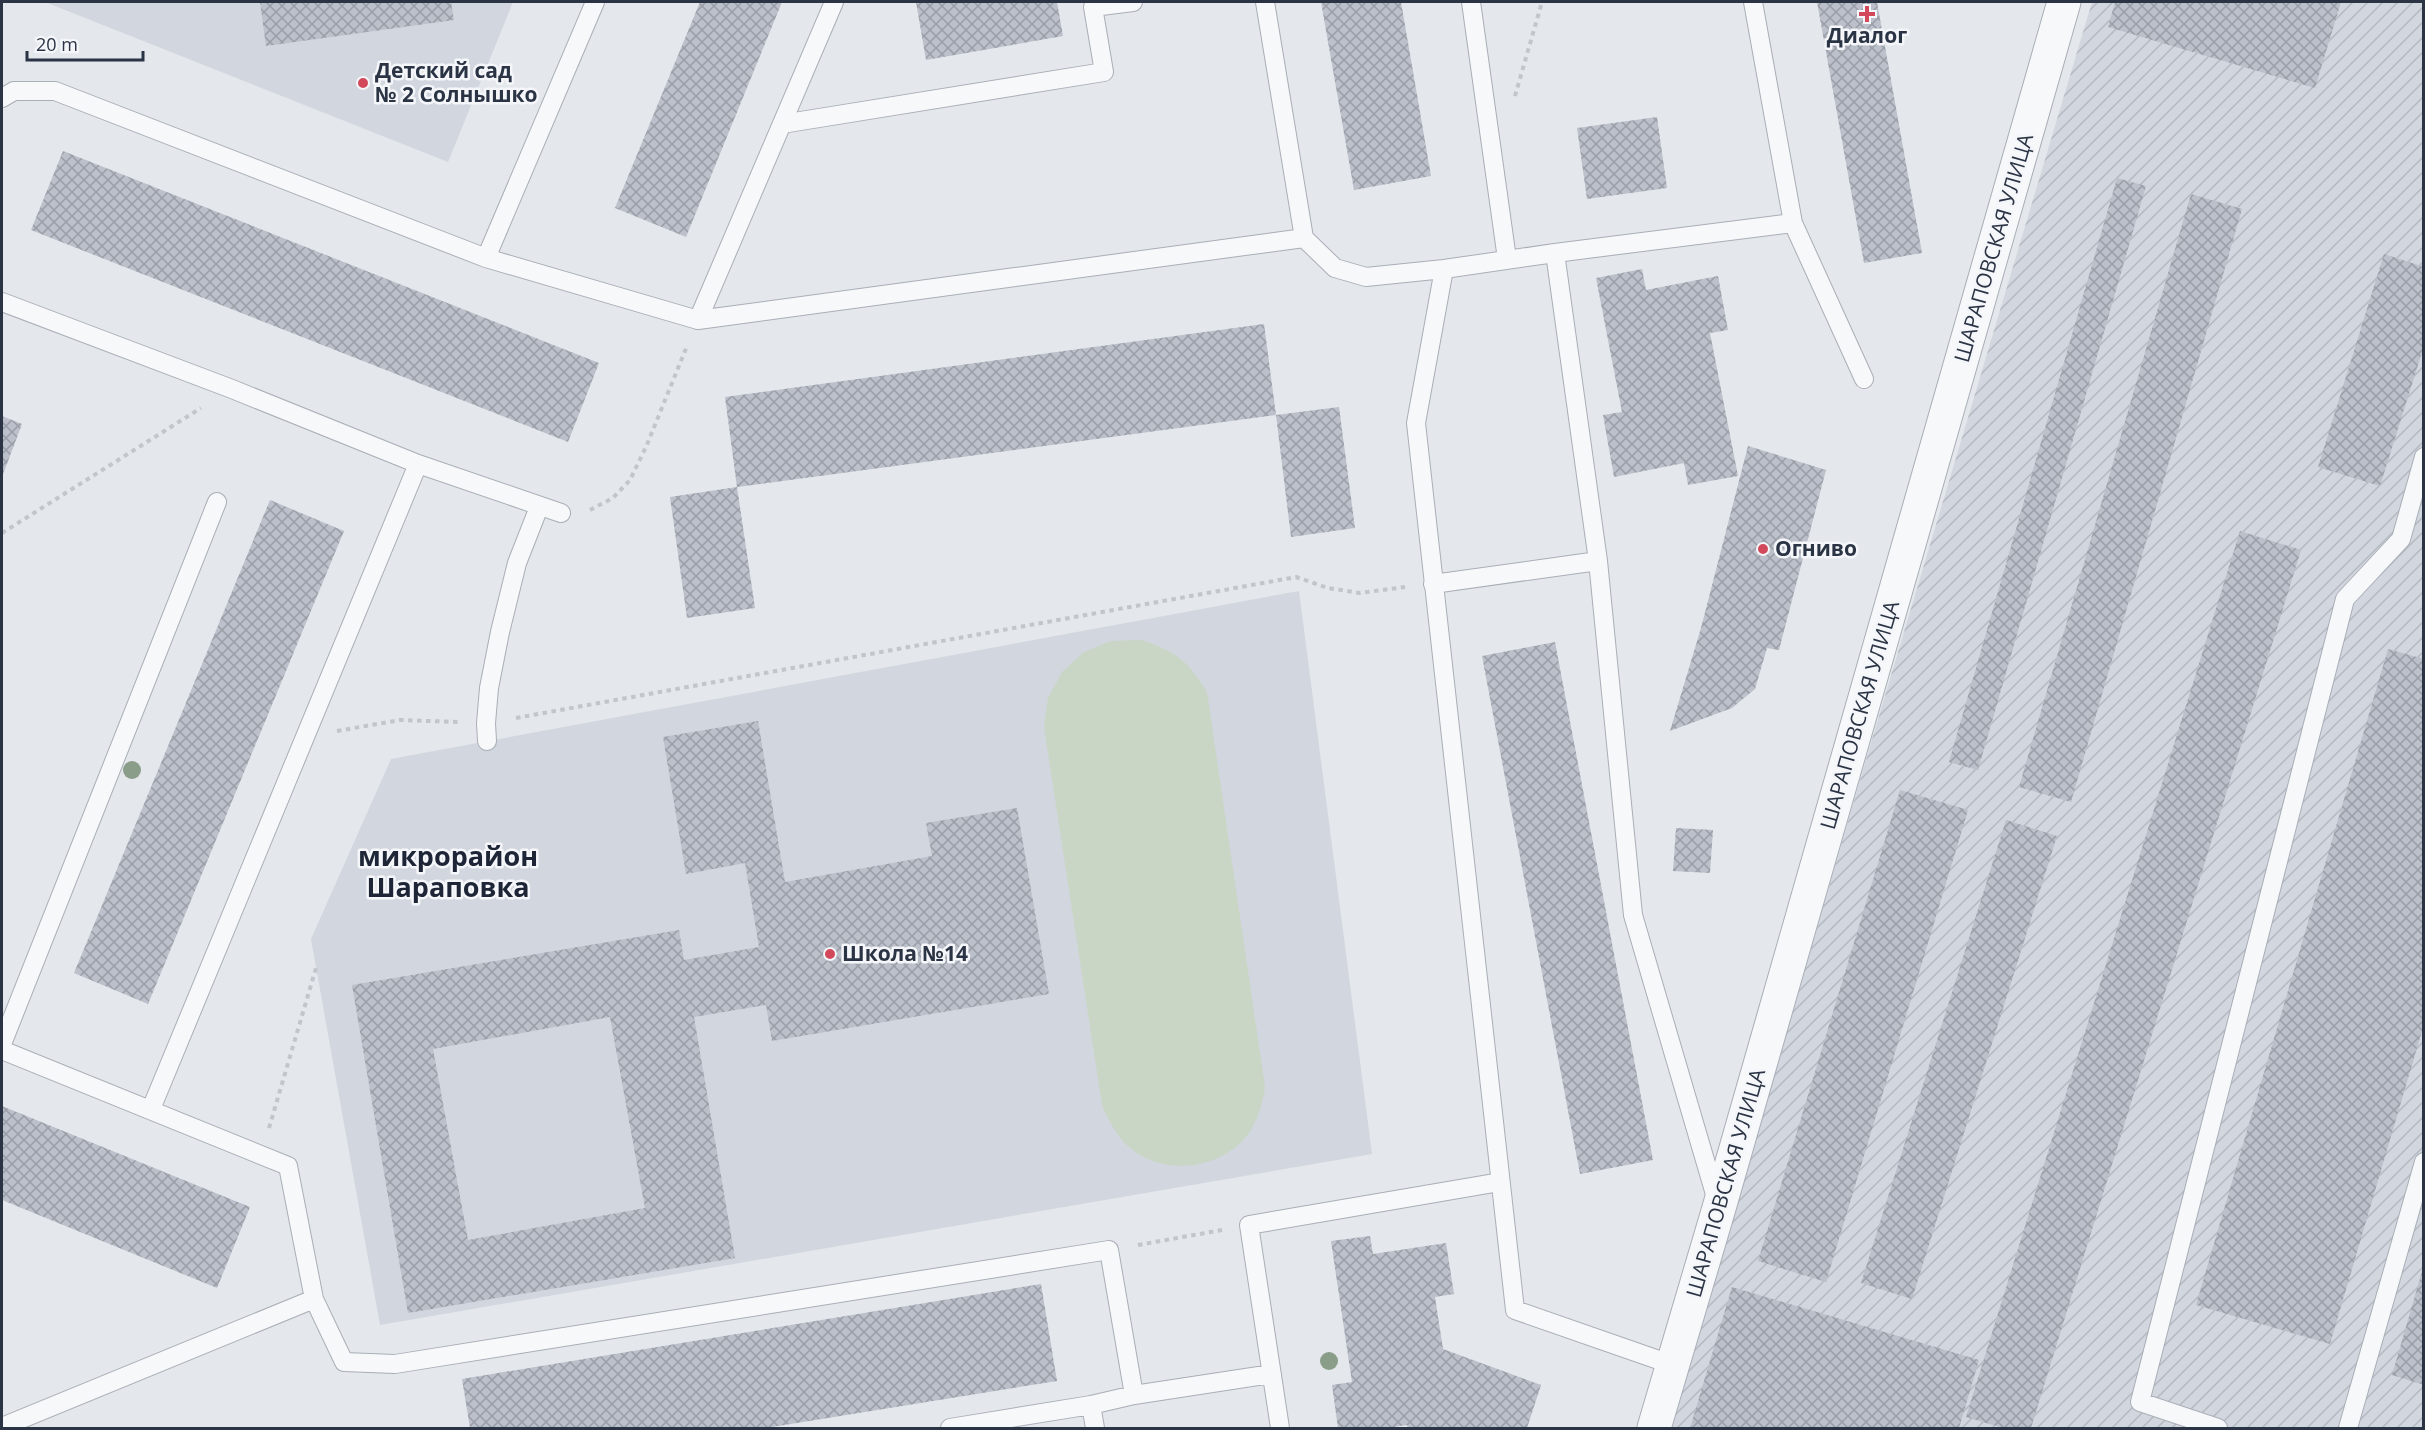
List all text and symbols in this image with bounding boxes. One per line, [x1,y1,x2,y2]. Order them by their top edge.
marker: Диалог [1860,7,1874,21]
place label: Диалог [1827,21,1907,49]
scale bar [27,24,142,62]
text: 20 m [36,32,78,56]
place label: Детский сад № 2 Солнышко [375,56,538,108]
marker: Детский сад № 2 Солнышко [356,76,370,90]
street label: ШАРАПОВСКАЯ УЛИЦА [1947,129,2039,365]
place label: Огниво [1775,534,1857,562]
marker: Огниво [1756,542,1770,556]
street label: ШАРАПОВСКАЯ УЛИЦА [1813,596,1905,832]
district label: микрорайон Шараповка [358,837,538,905]
place label: Школа №14 [842,939,968,967]
marker: Школа №14 [823,947,837,961]
street label: ШАРАПОВСКАЯ УЛИЦА [1679,1064,1771,1300]

